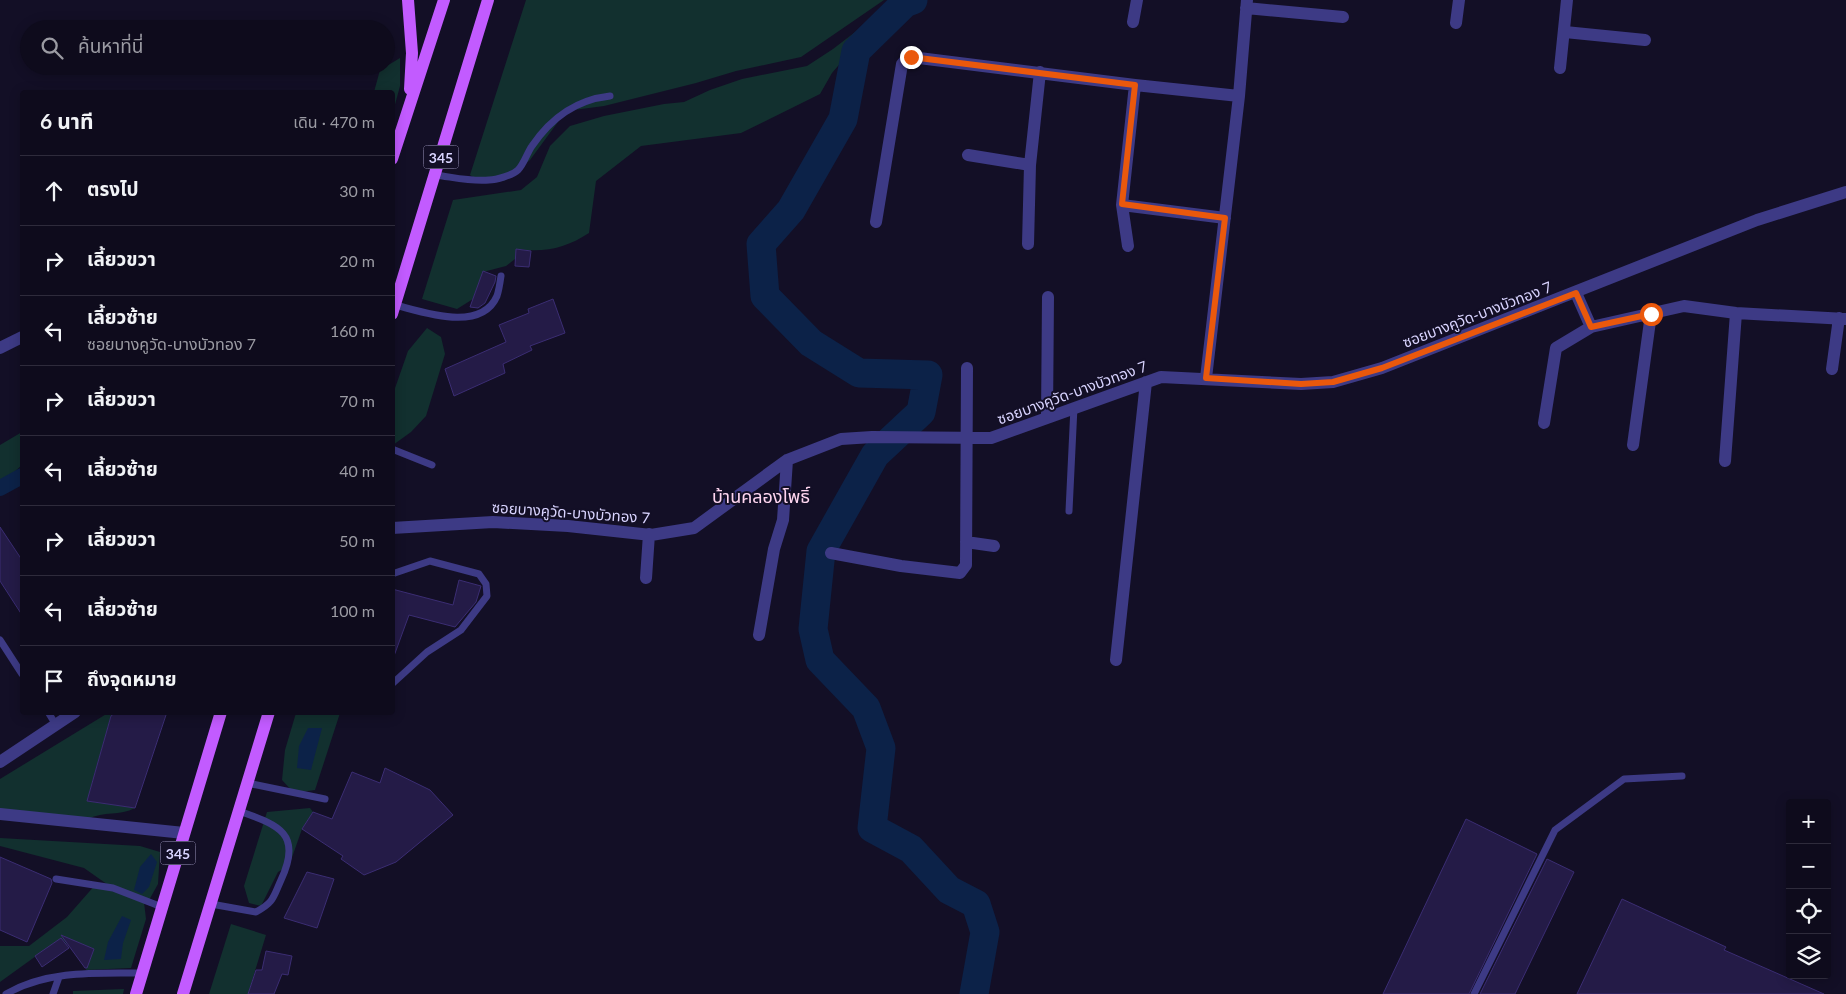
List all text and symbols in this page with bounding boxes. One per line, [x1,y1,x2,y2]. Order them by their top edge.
search box [20,20,395,75]
icon: search [38,34,66,62]
text: ค้นหาที่นี่ [78,34,143,57]
route end [900,46,923,69]
text: 6 นาที [40,108,94,133]
text: เดิน · 470 m [293,112,375,131]
road number: 345 [424,146,458,168]
icon: ahead [40,177,68,205]
text: ตรงไป [87,177,139,200]
text: 30 m [339,181,375,200]
icon: right [40,247,68,275]
text: เลี้ยวขวา [87,247,156,270]
text: 20 m [339,251,375,270]
street label: ซอยบางคูวัด-บางบัวทอง 7 [1400,277,1555,352]
route start [1640,303,1663,326]
text: เลี้ยวซ้าย [87,305,158,328]
icon: left [40,317,68,345]
text: 160 m [330,321,375,340]
text: ซอยบางคูวัด-บางบัวทอง 7 [87,334,256,353]
street label: ซอยบางคูวัด-บางบัวทอง 7 [994,356,1150,428]
icon: right [40,387,68,415]
text: เลี้ยวขวา [87,387,156,410]
text: 70 m [339,391,375,410]
icon: left [40,457,68,485]
text: เลี้ยวซ้าย [87,457,158,480]
text: 40 m [339,461,375,480]
district label: บ้านคลองโพธิ์ [712,485,810,507]
street label: ซอยบางคูวัด-บางบัวทอง 7 [491,497,651,528]
icon: right [40,527,68,555]
text: เลี้ยวขวา [87,527,156,550]
text: 50 m [339,531,375,550]
icon: left [40,597,68,625]
text: เลี้ยวซ้าย [87,597,158,620]
text: 100 m [330,601,375,620]
icon: arrive [40,667,68,695]
text: ถึงจุดหมาย [87,667,177,690]
map controls [1786,799,1831,979]
button: + [1786,799,1831,844]
road number: 345 [160,841,196,864]
button: − [1786,844,1831,889]
button: locate [1786,889,1831,934]
button: layers [1786,934,1831,979]

